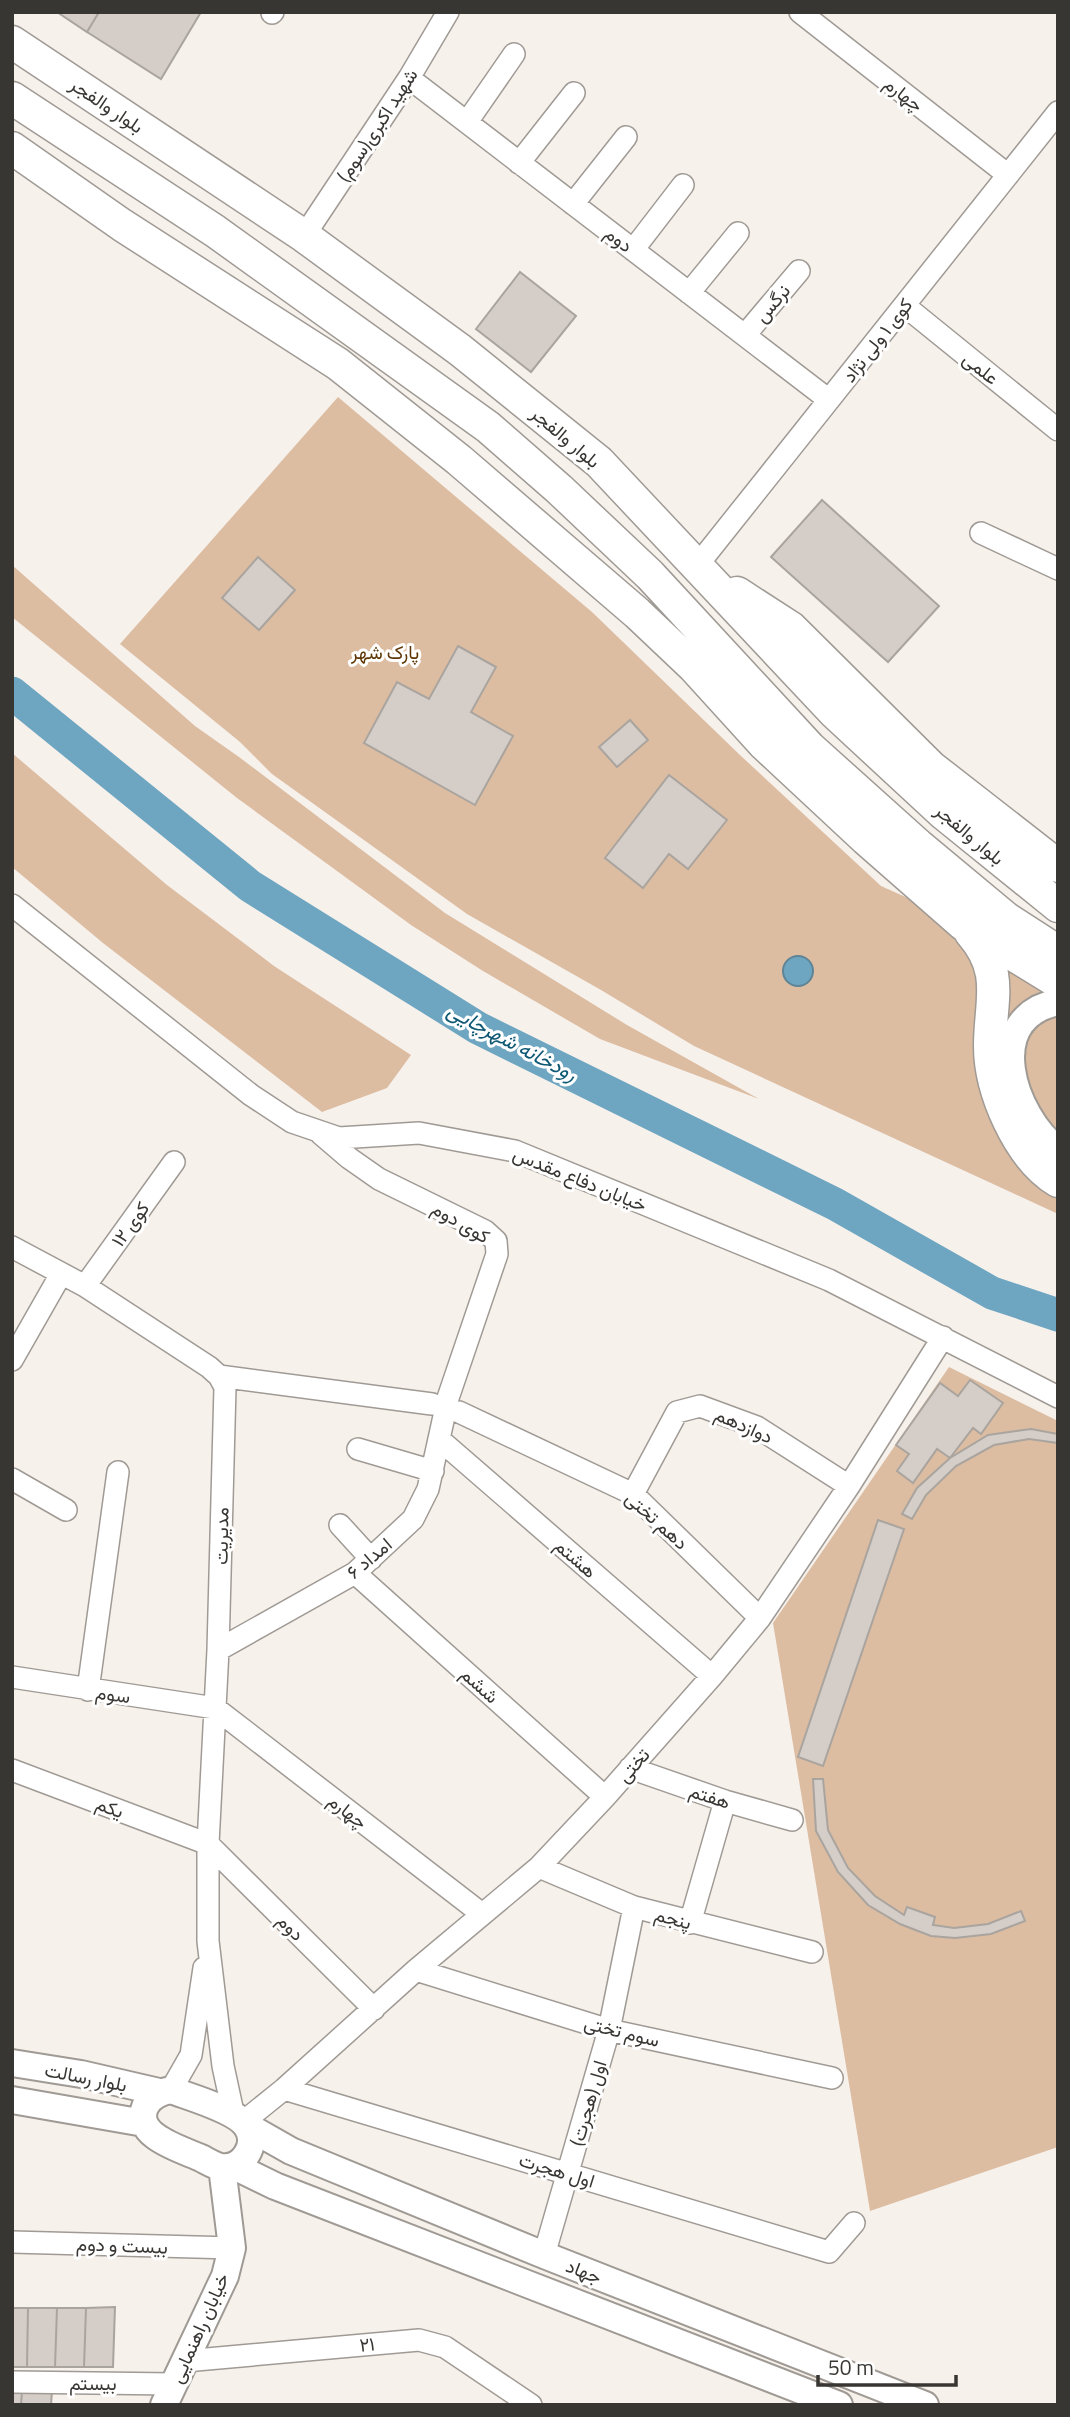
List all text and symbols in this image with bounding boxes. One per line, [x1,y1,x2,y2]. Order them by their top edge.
street label: شهید اکبری(سوم) [329,62,424,187]
street label: بلوار والفجر [64,69,150,140]
street label: چهارم [878,69,930,118]
street label: دوم [599,218,640,259]
street label: نرگس [747,277,797,328]
street label: کوی ۱ ولی نژاد [834,291,919,388]
street label: علمی [957,344,1006,391]
street label: بلوار والفجر [524,398,608,474]
park label: پارک شهر [350,637,419,666]
street label: بلوار والفجر [928,795,1012,871]
water label: رودخانه شهرچایی [442,993,583,1089]
street label: خیابان دفاع مقدس [509,1138,652,1219]
street label: کوی دوم [427,1193,496,1250]
street label: کوی ۱۲ [103,1195,156,1252]
street label: دوازدهم [710,1399,778,1450]
street label: دهم تختی [619,1483,695,1556]
street label: مدیریت [205,1507,236,1565]
street label: امداد ۶ [340,1530,398,1585]
street label: هشتم [549,1531,604,1584]
street label: ششم [455,1659,506,1710]
street label: سوم [94,1677,132,1710]
street label: تختی [609,1741,656,1788]
street label: هفتم [686,1775,734,1816]
street label: چهارم [322,1786,374,1835]
street label: یکم [92,1788,128,1825]
street label: پنجم [651,1899,695,1936]
street label: دوم [271,1906,312,1947]
street label: سوم تختی [581,2007,663,2054]
street label: بلوار رسالت [42,2054,130,2099]
street label: اول (هجرت) [561,2057,614,2149]
street label: اول هجرت [516,2144,599,2195]
street label: بیست و دوم [76,2228,168,2261]
street label: جهاد [562,2250,606,2291]
street label: خیابان راهنمایی [161,2268,236,2388]
street label: ۲۱ [358,2328,376,2359]
scale bar [818,2344,956,2388]
text: 50 m [828,2351,874,2383]
street label: بیستم [69,2368,117,2397]

